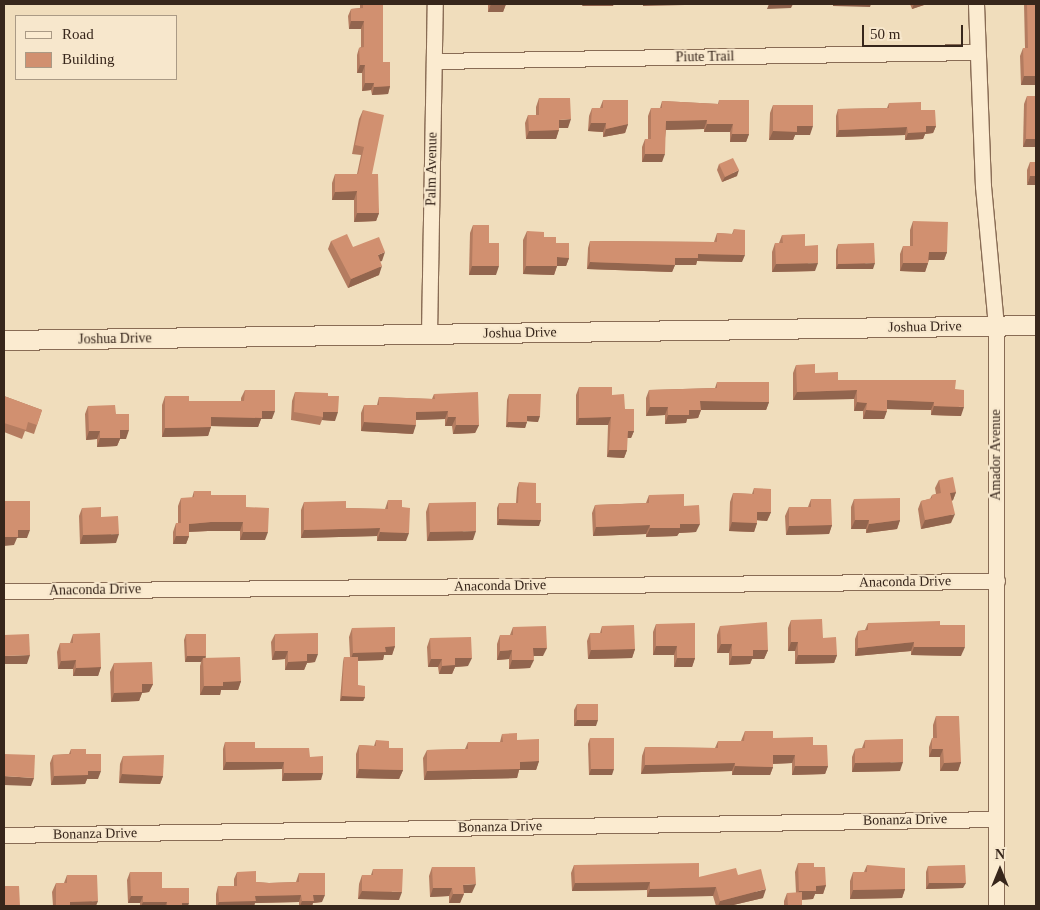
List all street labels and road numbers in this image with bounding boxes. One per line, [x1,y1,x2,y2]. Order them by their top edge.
street label: Piute Trail [675,48,735,66]
street label: Palm Avenue [423,131,441,207]
street label: Joshua Drive [888,318,962,336]
street label: Joshua Drive [483,324,557,342]
street label: Joshua Drive [78,330,152,348]
street label: Amador Avenue [988,409,1004,501]
street label: Anaconda Drive [859,573,951,591]
street label: Anaconda Drive [454,577,546,595]
street label: Anaconda Drive [49,581,141,599]
street label: Bonanza Drive [863,811,947,829]
street label: Bonanza Drive [458,818,542,836]
street label: Bonanza Drive [53,825,137,843]

